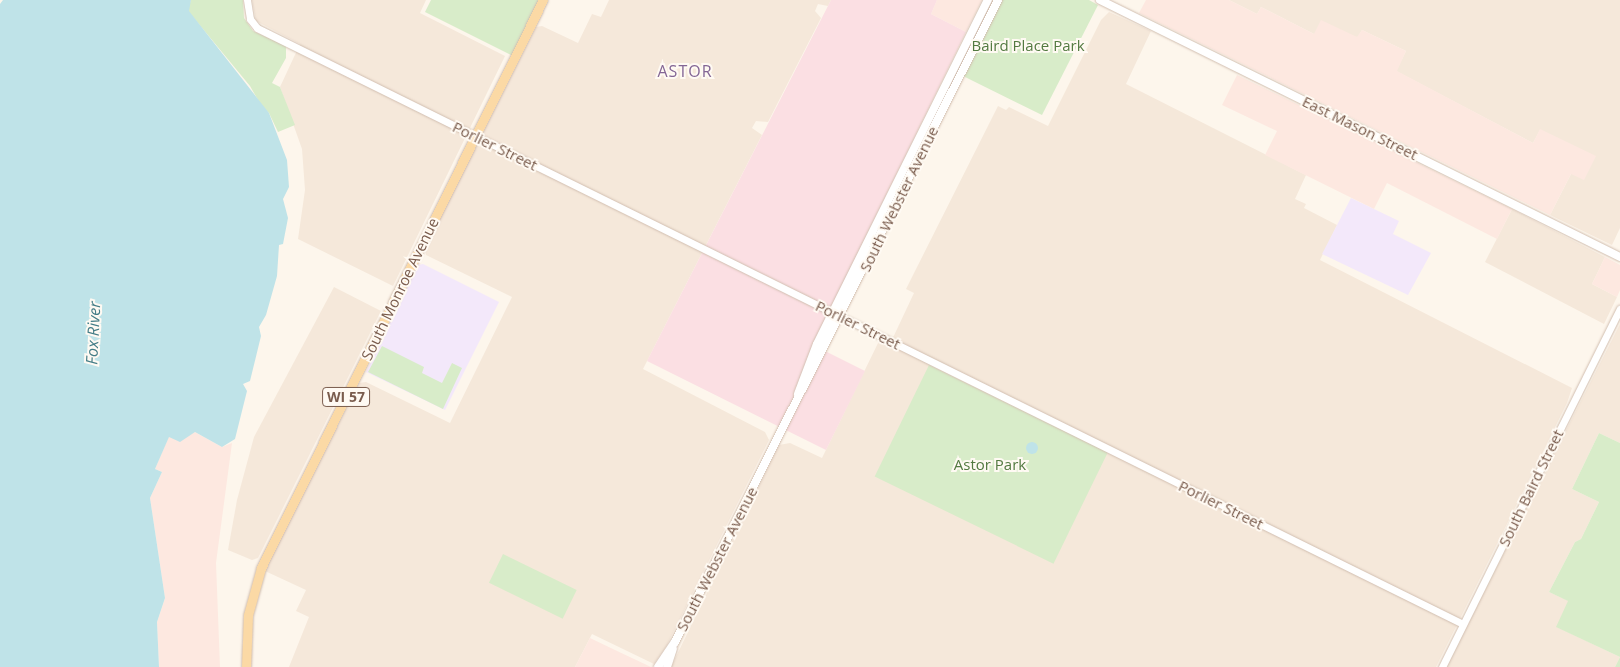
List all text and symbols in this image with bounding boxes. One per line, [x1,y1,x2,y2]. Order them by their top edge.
park label: Baird Place Park [971,37,1085,55]
district label: ASTOR [657,61,713,81]
street label: East Mason Street [1299,92,1421,164]
street label: Porlier Street [450,118,540,174]
street label: South Webster Avenue [856,123,942,275]
street label: South Monroe Avenue [358,215,442,363]
street label: Porlier Street [813,297,903,353]
water label: Fox River [82,301,104,365]
road number: WI 57 [321,386,371,408]
street label: South Baird Street [1495,427,1567,549]
park label: Astor Park [954,456,1026,474]
street label: Porlier Street [1176,477,1266,533]
street label: South Webster Avenue [673,484,761,634]

